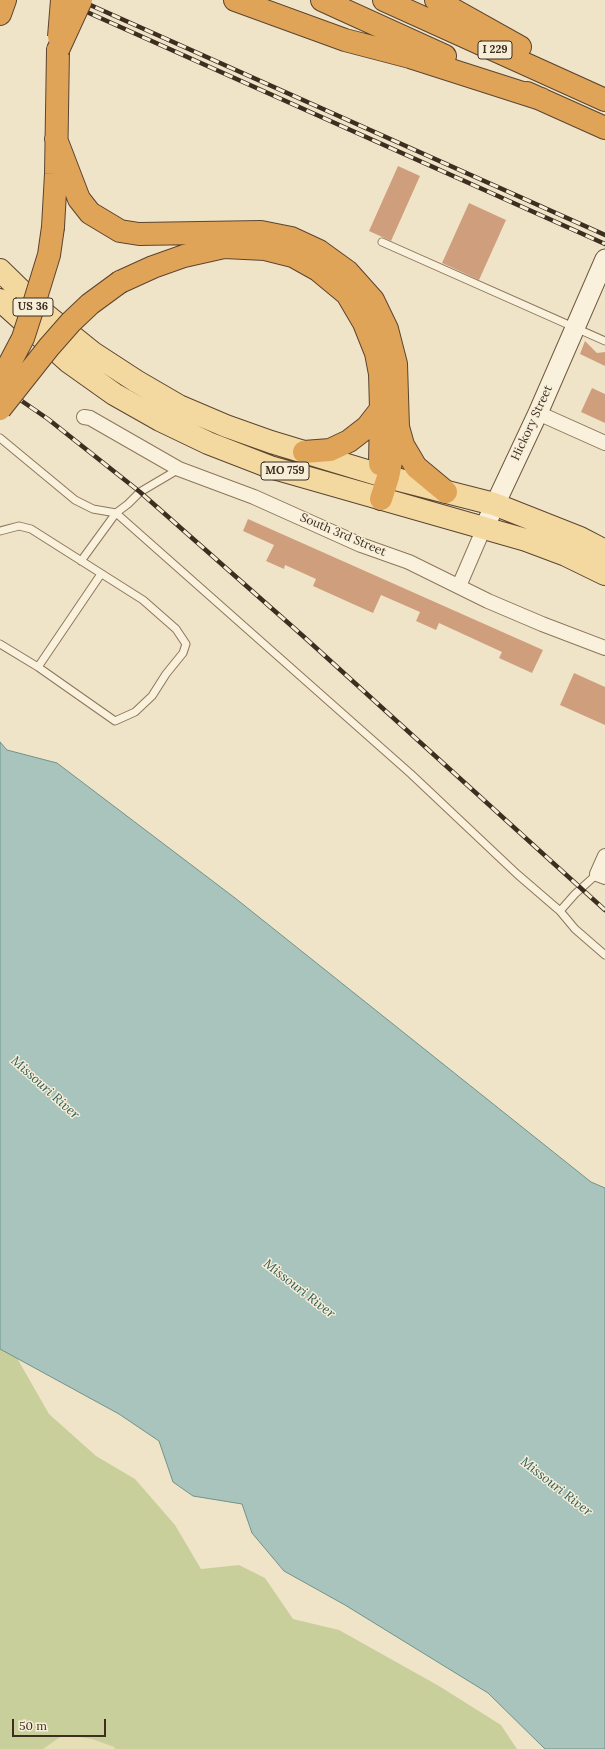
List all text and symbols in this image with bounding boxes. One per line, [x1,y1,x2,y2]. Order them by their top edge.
road number: I 229 [478,41,512,59]
road number: US 36 [13,298,53,316]
street label: Hickory Street [508,383,556,463]
road number: MO 759 [261,462,309,480]
street label: South 3rd Street [298,510,388,560]
water label: Missouri River [8,1053,82,1123]
water label: Missouri River [260,1256,338,1322]
water label: Missouri River [517,1454,595,1520]
scale bar [14,1711,108,1737]
text: 50 m [19,1718,47,1733]

